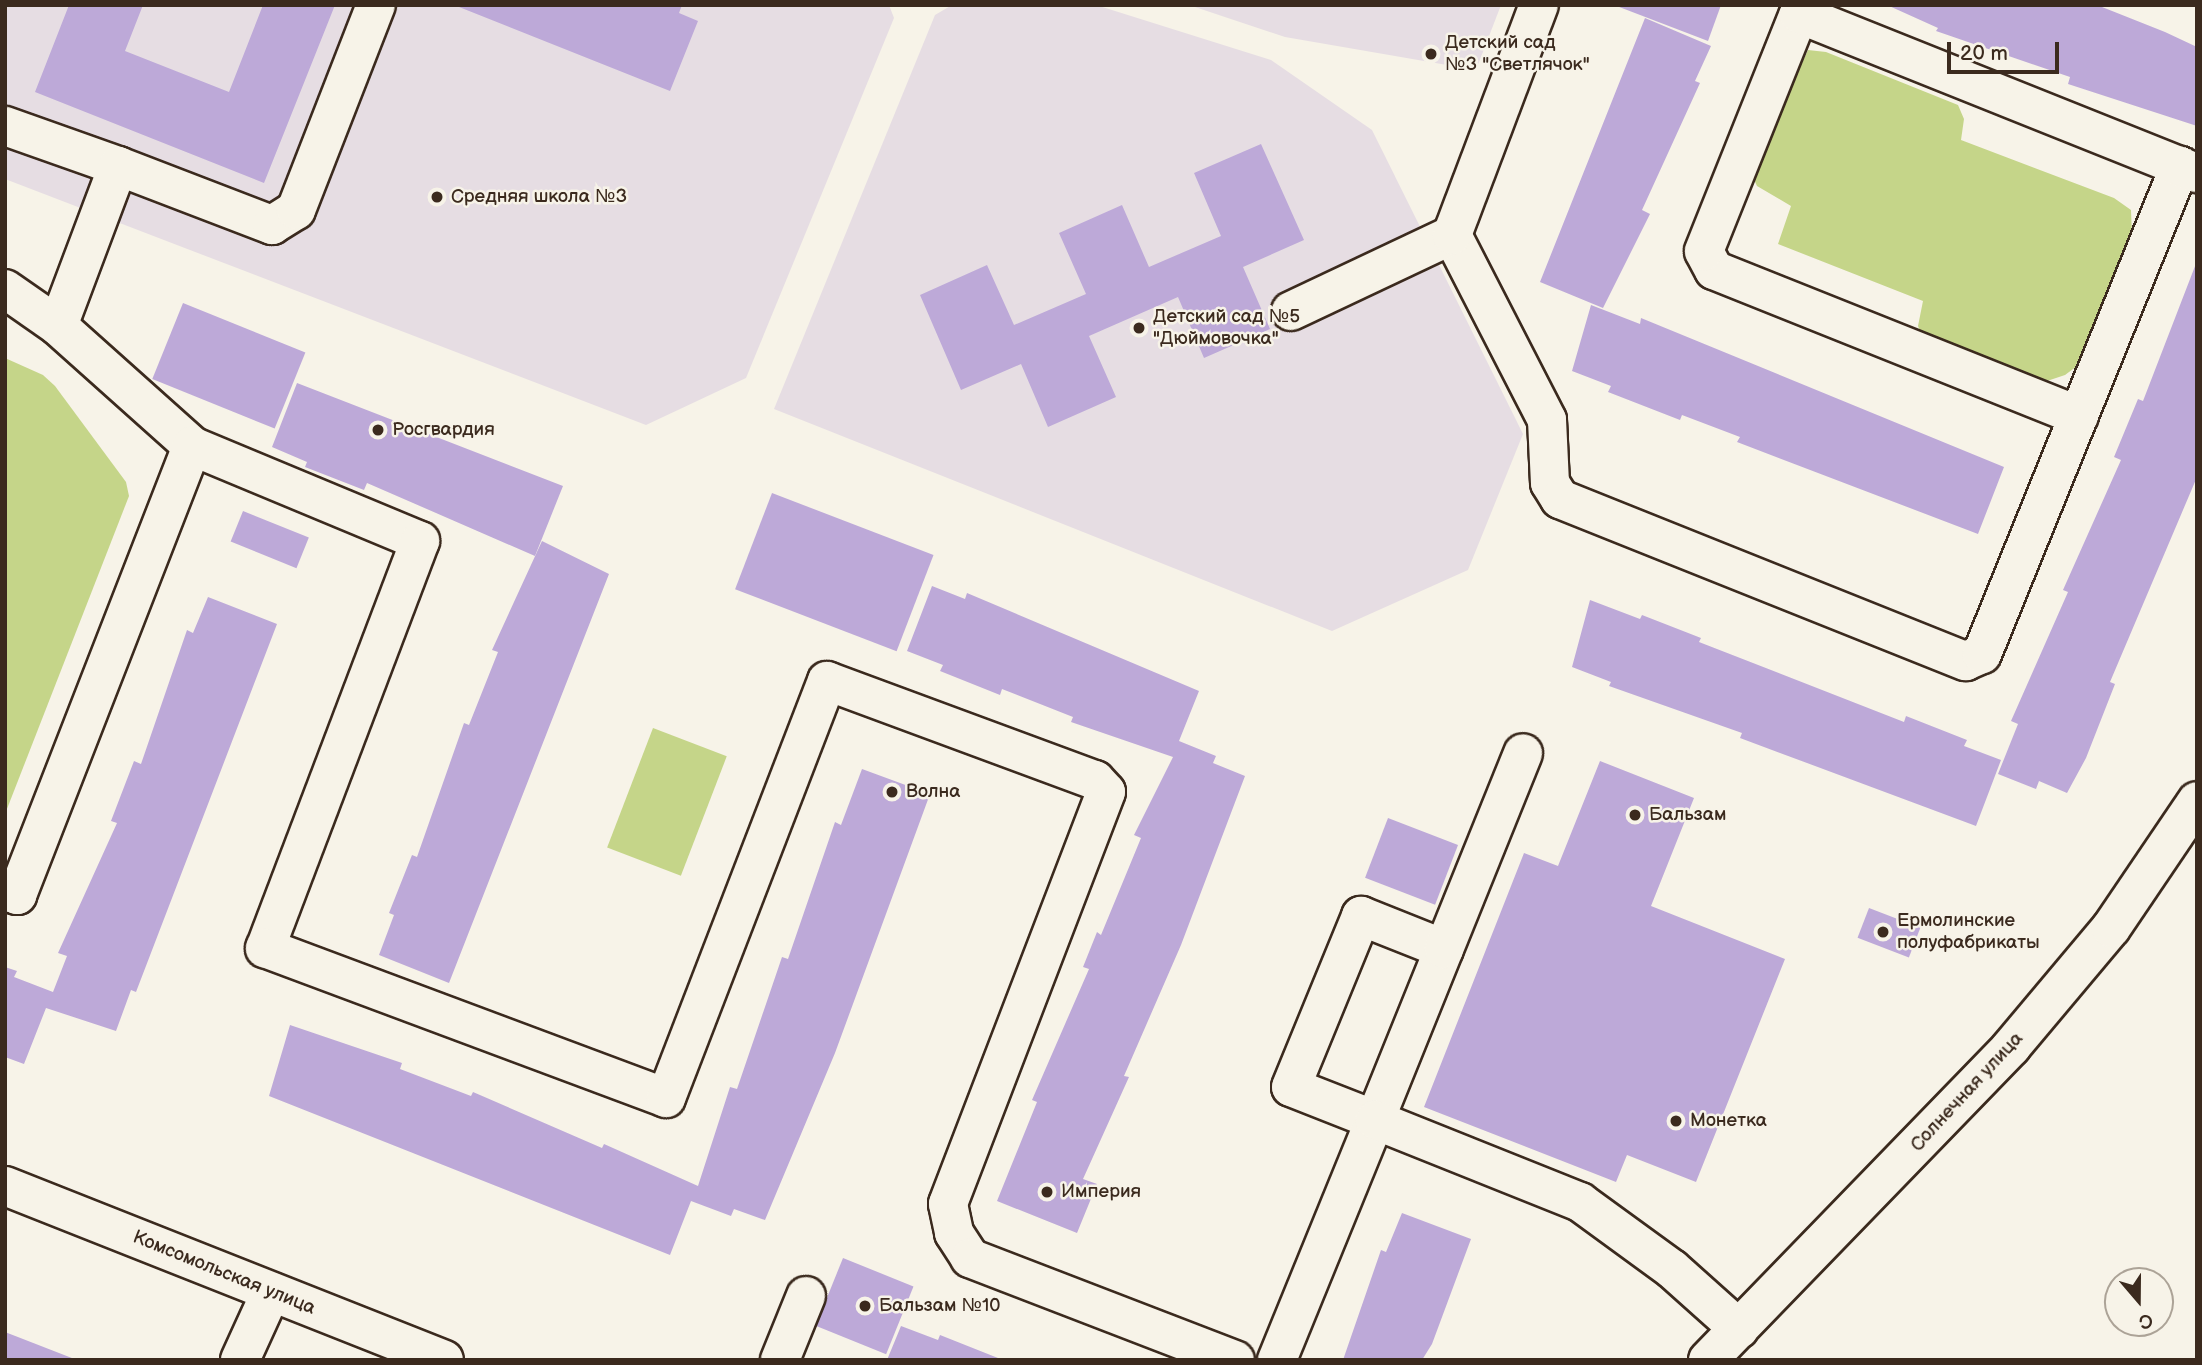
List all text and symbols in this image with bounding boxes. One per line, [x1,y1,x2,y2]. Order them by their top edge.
scale bar [1950,28,2062,72]
place label: Детский сад №3 "Светлячок" [1445,32,1590,76]
text: 20 m [1960,41,2008,66]
marker: Детский сад №3 "Светлячок" [1423,46,1439,62]
place label: Средняя школа №3 [451,186,627,208]
marker: Средняя школа №3 [429,189,445,205]
place label: Детский сад №5 "Дюймовочка" [1153,306,1300,350]
marker: Детский сад №5 "Дюймовочка" [1131,320,1147,336]
place label: Росгвардия [392,419,495,441]
marker: Росгвардия [370,422,386,438]
place label: Волна [906,781,961,803]
marker: Волна [884,784,900,800]
place label: Бальзам [1649,804,1726,826]
marker: Бальзам [1627,807,1643,823]
place label: Ермолинские полуфабрикаты [1897,910,2040,954]
marker: Ермолинские полуфабрикаты [1875,924,1891,940]
street label: Солнечная улица [1906,1028,2028,1156]
place label: Монетка [1690,1110,1767,1132]
marker: Монетка [1668,1113,1684,1129]
place label: Империя [1061,1181,1141,1203]
marker: Империя [1039,1184,1055,1200]
street label: Комсомольская улица [129,1226,319,1320]
north arrow [2104,1267,2174,1337]
place label: Бальзам №10 [879,1295,1001,1317]
marker: Бальзам №10 [857,1298,873,1314]
text: С [2136,1307,2156,1333]

